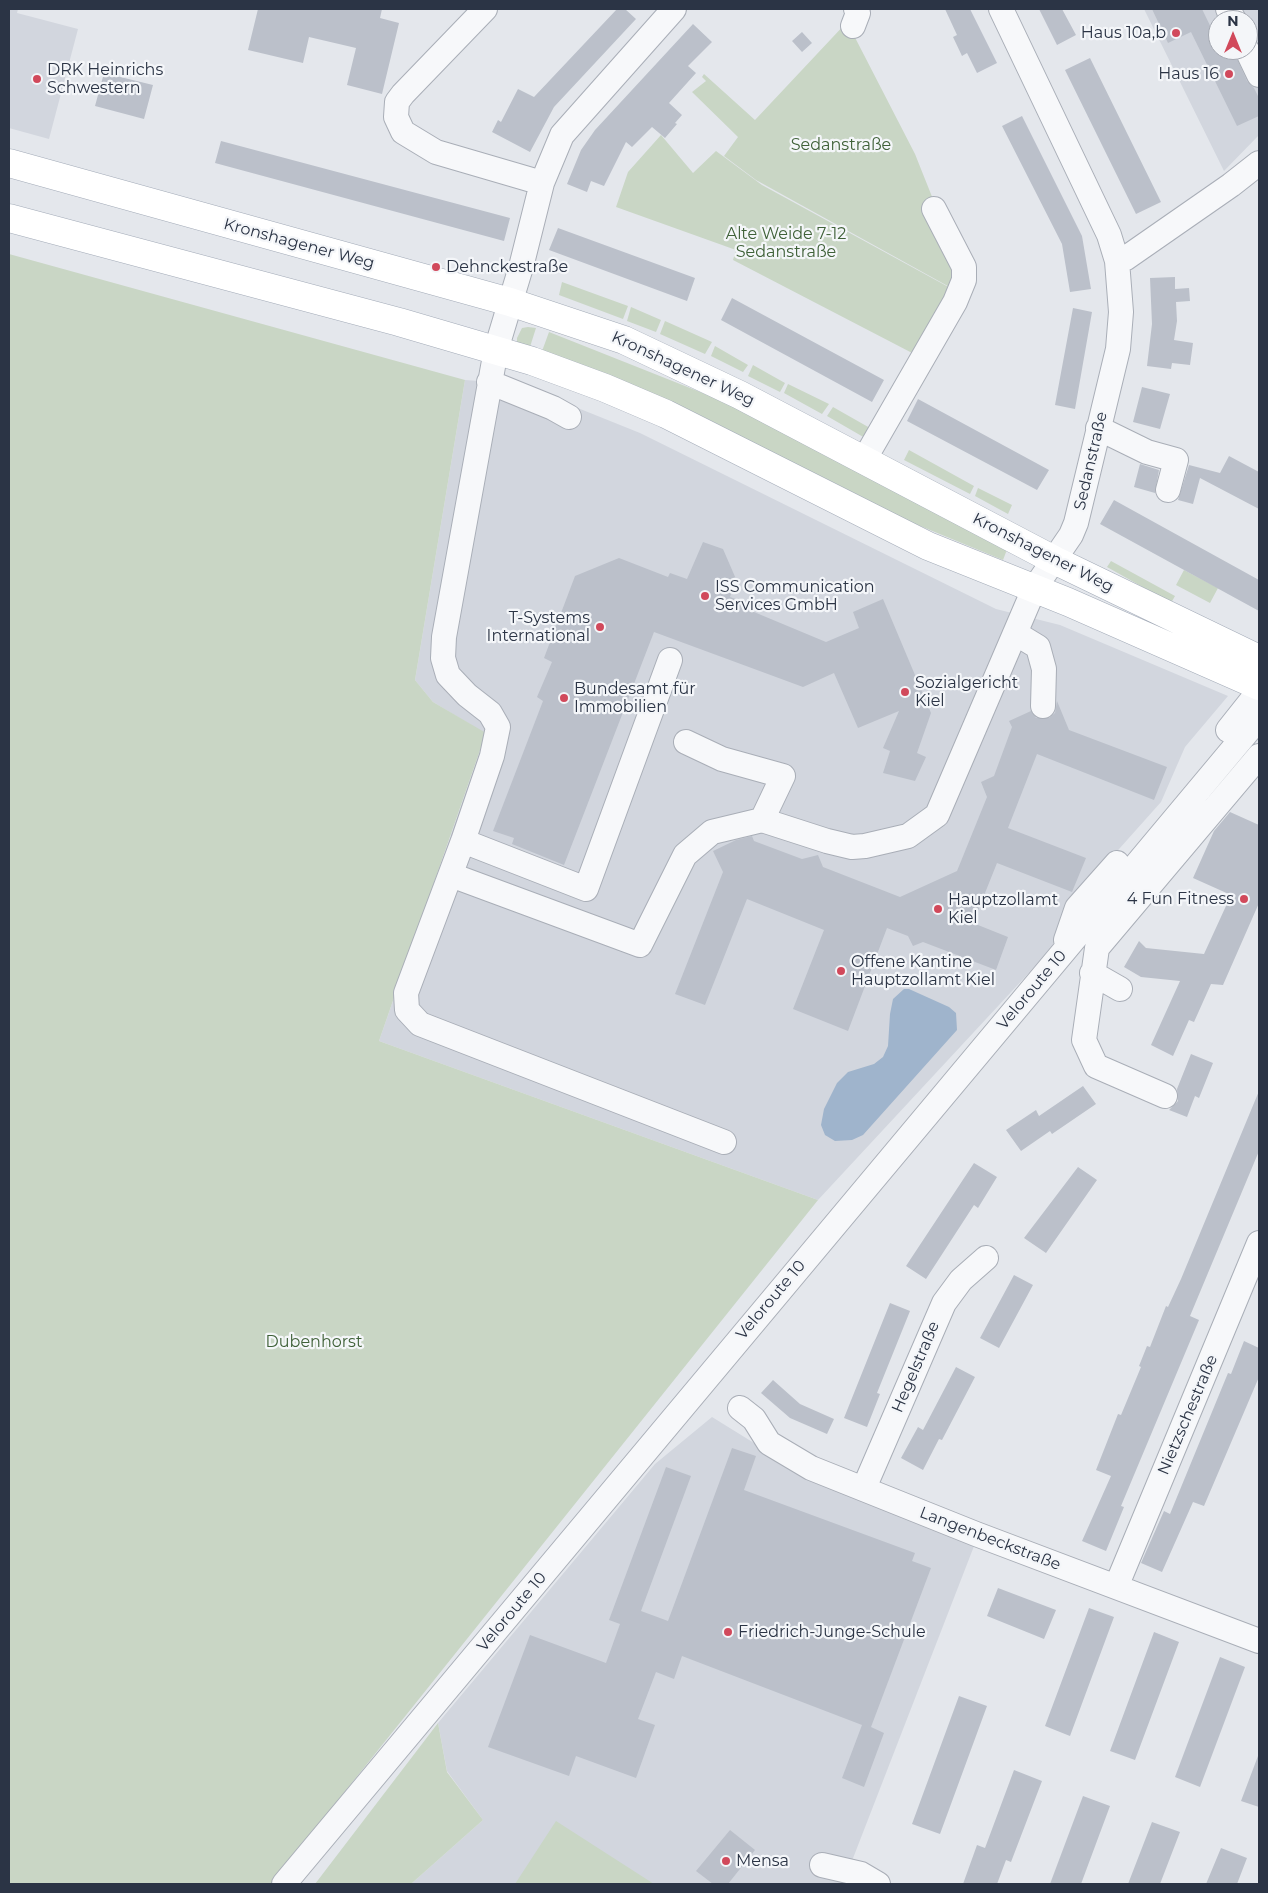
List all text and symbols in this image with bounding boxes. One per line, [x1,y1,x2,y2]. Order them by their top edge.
north arrow [1208,10,1258,60]
text: N [1227,12,1239,30]
place label: Haus 10a,b [1081,23,1166,43]
marker: Haus 10a,b [1170,27,1182,39]
place label: DRK Heinrichs Schwestern [47,60,163,98]
place label: Haus 16 [1158,64,1219,84]
marker: Haus 16 [1223,68,1235,80]
marker: DRK Heinrichs Schwestern [31,73,43,85]
park label: Sedanstraße [791,135,891,155]
street label: Kronshagener Weg [221,215,377,273]
park label: Alte Weide 7-12 Sedanstraße [726,224,846,262]
place label: Dehnckestraße [446,257,568,277]
marker: Dehnckestraße [430,261,442,273]
street label: Kronshagener Weg [608,327,758,411]
street label: Sedanstraße [1070,410,1112,512]
street label: Kronshagener Weg [969,509,1117,597]
place label: ISS Communication Services GmbH [715,577,875,615]
marker: ISS Communication Services GmbH [699,590,711,602]
place label: T-Systems International [487,608,590,646]
marker: T-Systems International [594,621,606,633]
place label: Sozialgericht Kiel [915,673,1018,711]
place label: Bundesamt für Immobilien [574,679,696,717]
marker: Sozialgericht Kiel [899,686,911,698]
marker: Bundesamt für Immobilien [558,692,570,704]
place label: 4 Fun Fitness [1127,889,1234,909]
place label: Hauptzollamt Kiel [948,890,1058,928]
marker: 4 Fun Fitness [1238,893,1250,905]
marker: Hauptzollamt Kiel [932,903,944,915]
street label: Veloroute 10 [993,946,1071,1034]
place label: Offene Kantine Hauptzollamt Kiel [851,952,995,990]
marker: Offene Kantine Hauptzollamt Kiel [835,965,847,977]
street label: Veloroute 10 [732,1256,810,1344]
street label: Hegelstraße [888,1318,944,1416]
park label: Dubenhorst [266,1332,362,1352]
street label: Nietzschestraße [1154,1352,1222,1478]
street label: Langenbeckstraße [917,1503,1063,1575]
street label: Veloroute 10 [473,1568,551,1656]
place label: Friedrich-Junge-Schule [738,1622,926,1642]
marker: Friedrich-Junge-Schule [722,1626,734,1638]
place label: Mensa [736,1851,789,1871]
marker: Mensa [720,1855,732,1867]

